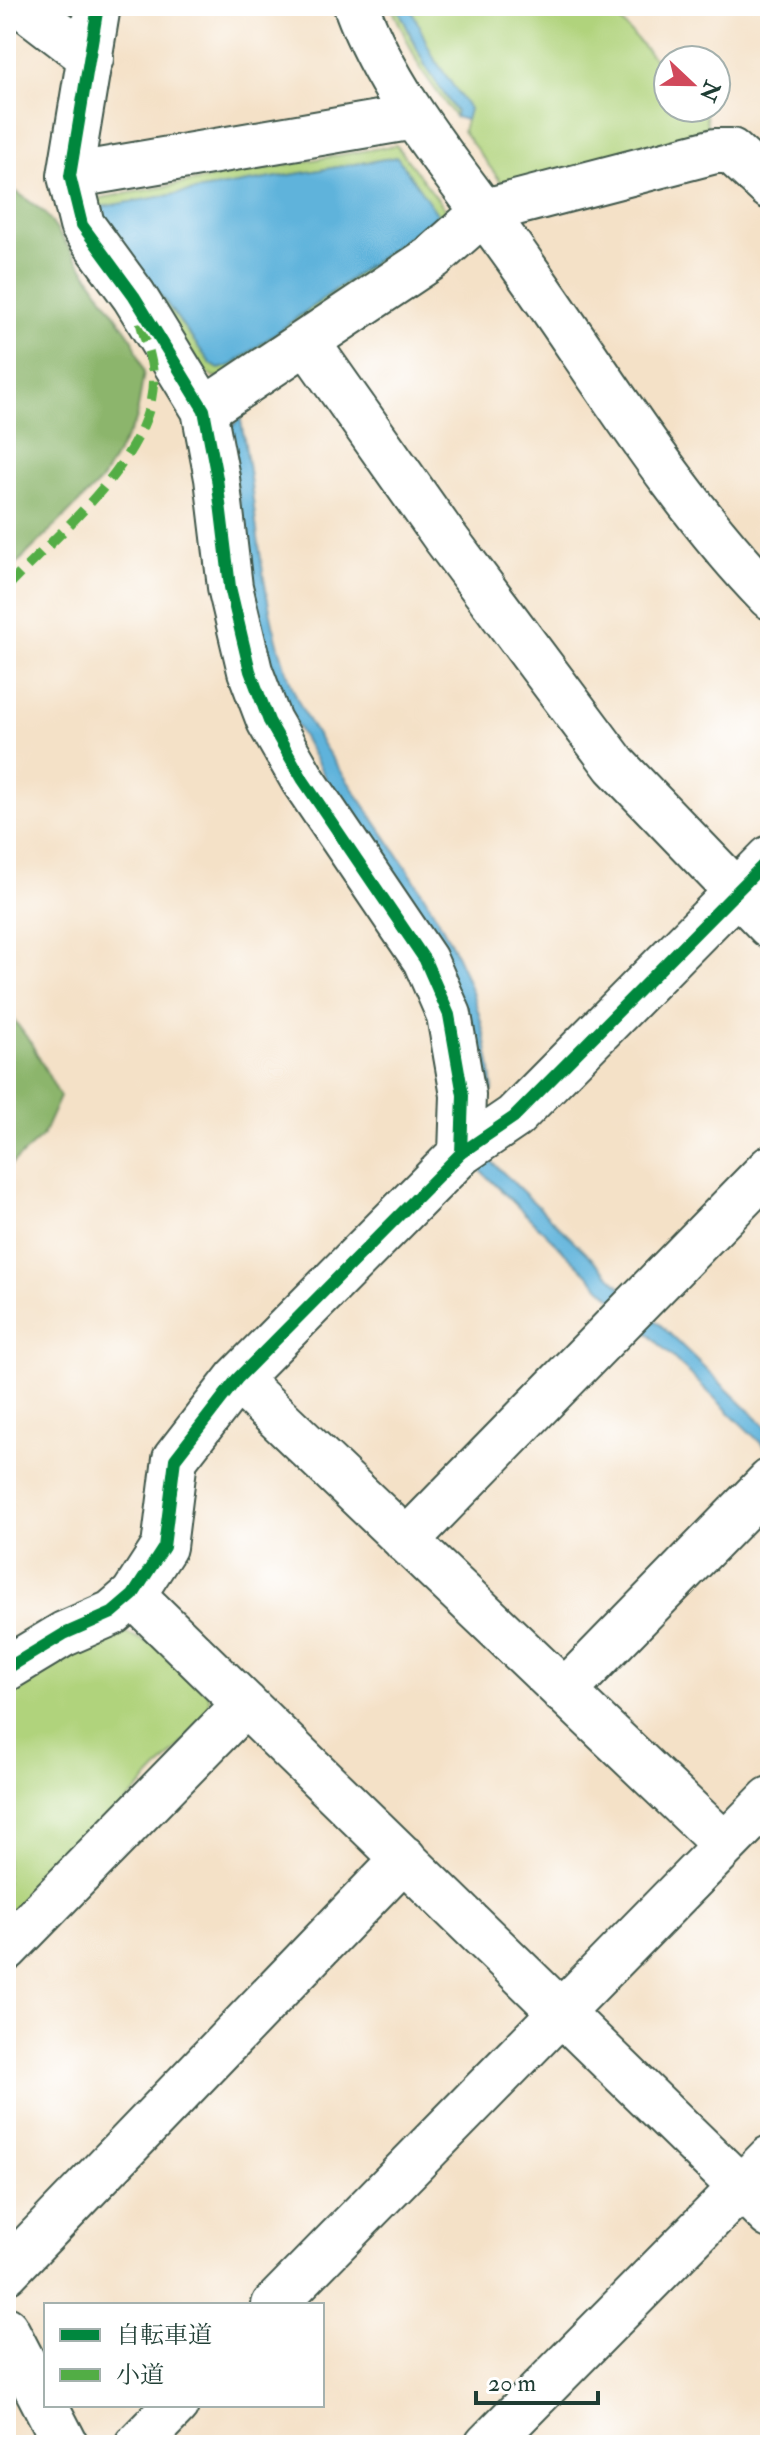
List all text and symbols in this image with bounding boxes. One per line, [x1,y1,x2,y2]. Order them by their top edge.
north arrow [652,44,732,124]
text: N [693,76,727,106]
legend [44,2303,324,2407]
text: 自転車道 [116,2320,212,2351]
scale bar [476,2355,598,2405]
text: 小道 [116,2360,164,2391]
text: 20 m [488,2368,537,2399]

